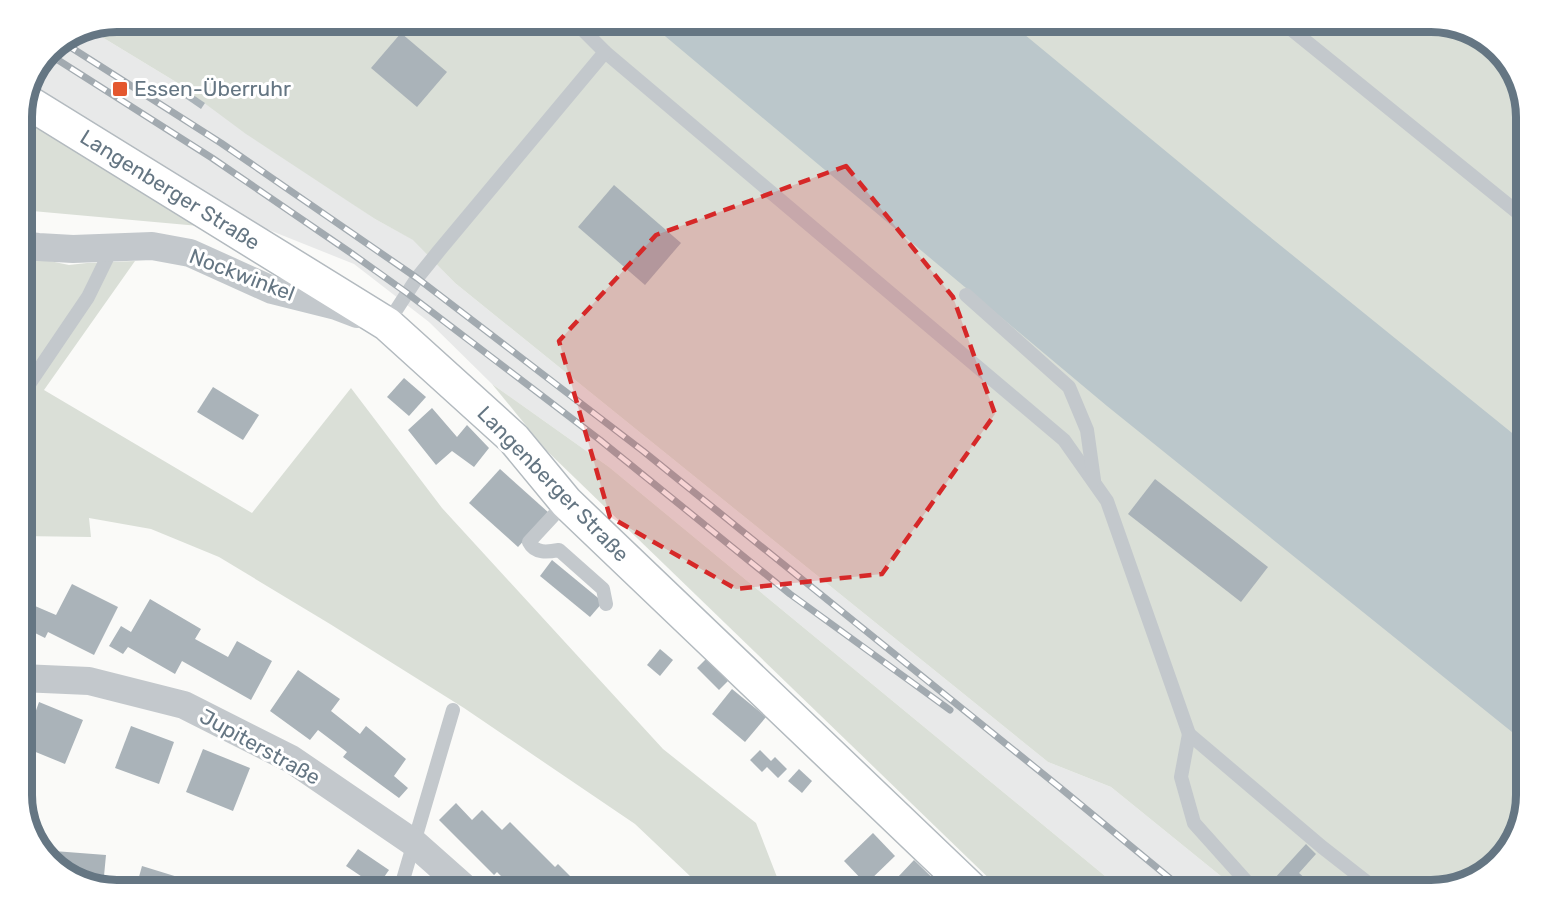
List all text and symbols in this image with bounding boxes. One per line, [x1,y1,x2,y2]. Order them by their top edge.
place label: Essen-Überruhr [134,76,291,101]
marker: Essen-Überruhr [111,80,129,98]
street label: Langenberger Straße [76,124,265,255]
street label: Nockwinkel [186,243,298,306]
street label: Langenberger Straße [472,401,634,567]
street label: Jupiterstraße [196,703,325,790]

